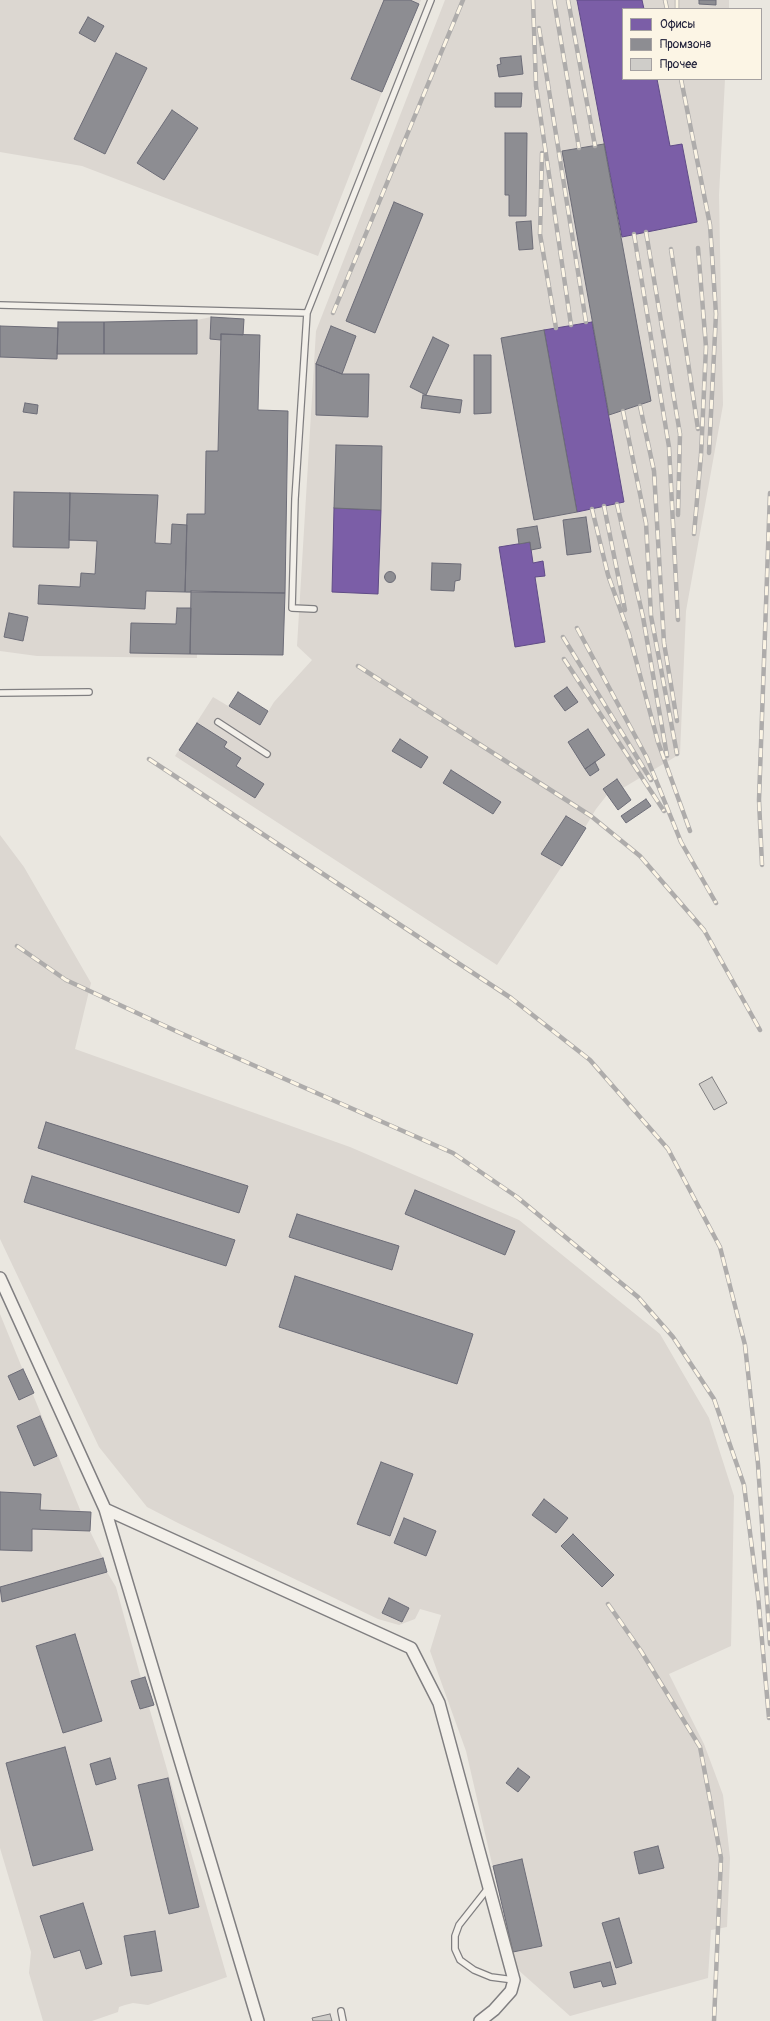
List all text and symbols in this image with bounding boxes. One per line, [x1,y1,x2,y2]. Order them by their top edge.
legend [622,8,762,80]
text: Офисы [660,17,695,32]
text: Промзона [660,37,711,52]
text: Прочее [660,57,697,72]

